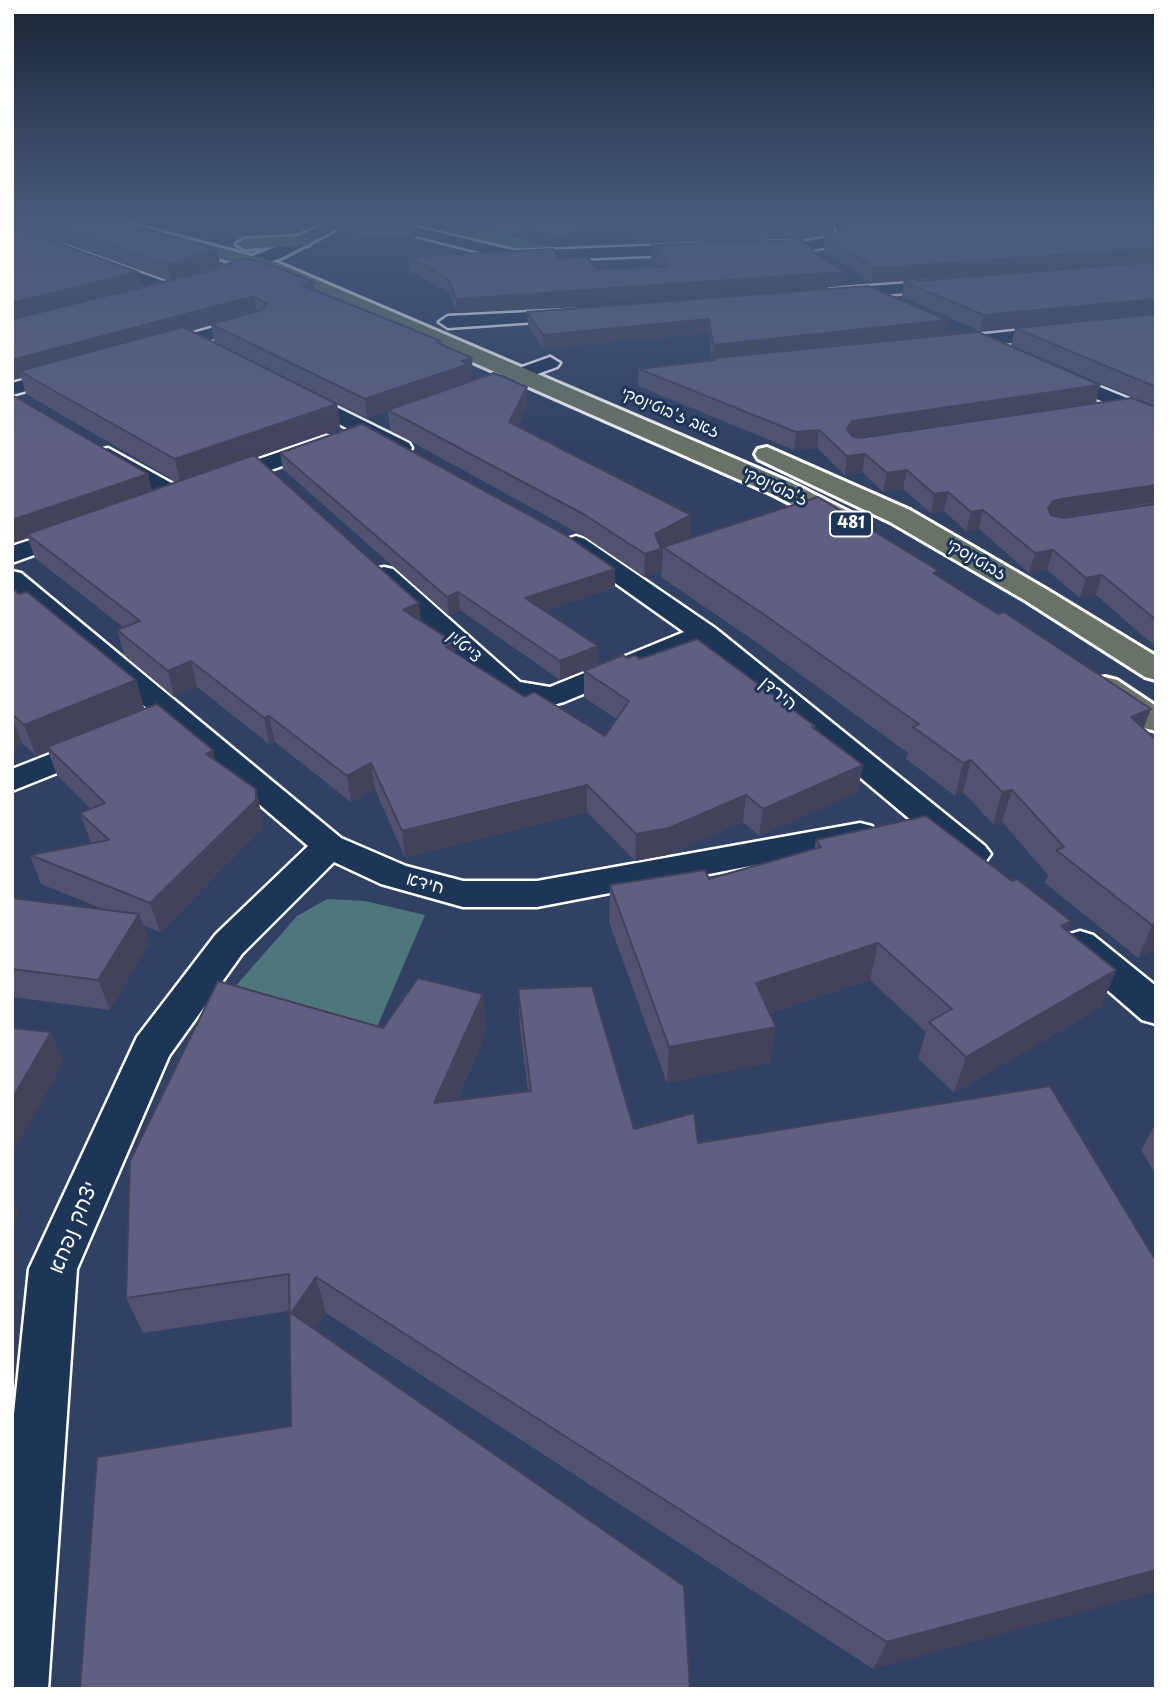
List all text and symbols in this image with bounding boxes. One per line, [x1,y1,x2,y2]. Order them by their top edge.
street label: זאב ז'בוטינסקי [618,384,722,442]
street label: ז'בוטינסקי [740,464,810,510]
road number: 481 [830,512,872,537]
street label: זבוטינסקי [943,535,1009,585]
street label: צייטלין [443,627,485,667]
street label: הירדן [755,673,801,715]
street label: חידא [404,869,446,899]
street label: יצחק נפחא [44,1178,104,1278]

